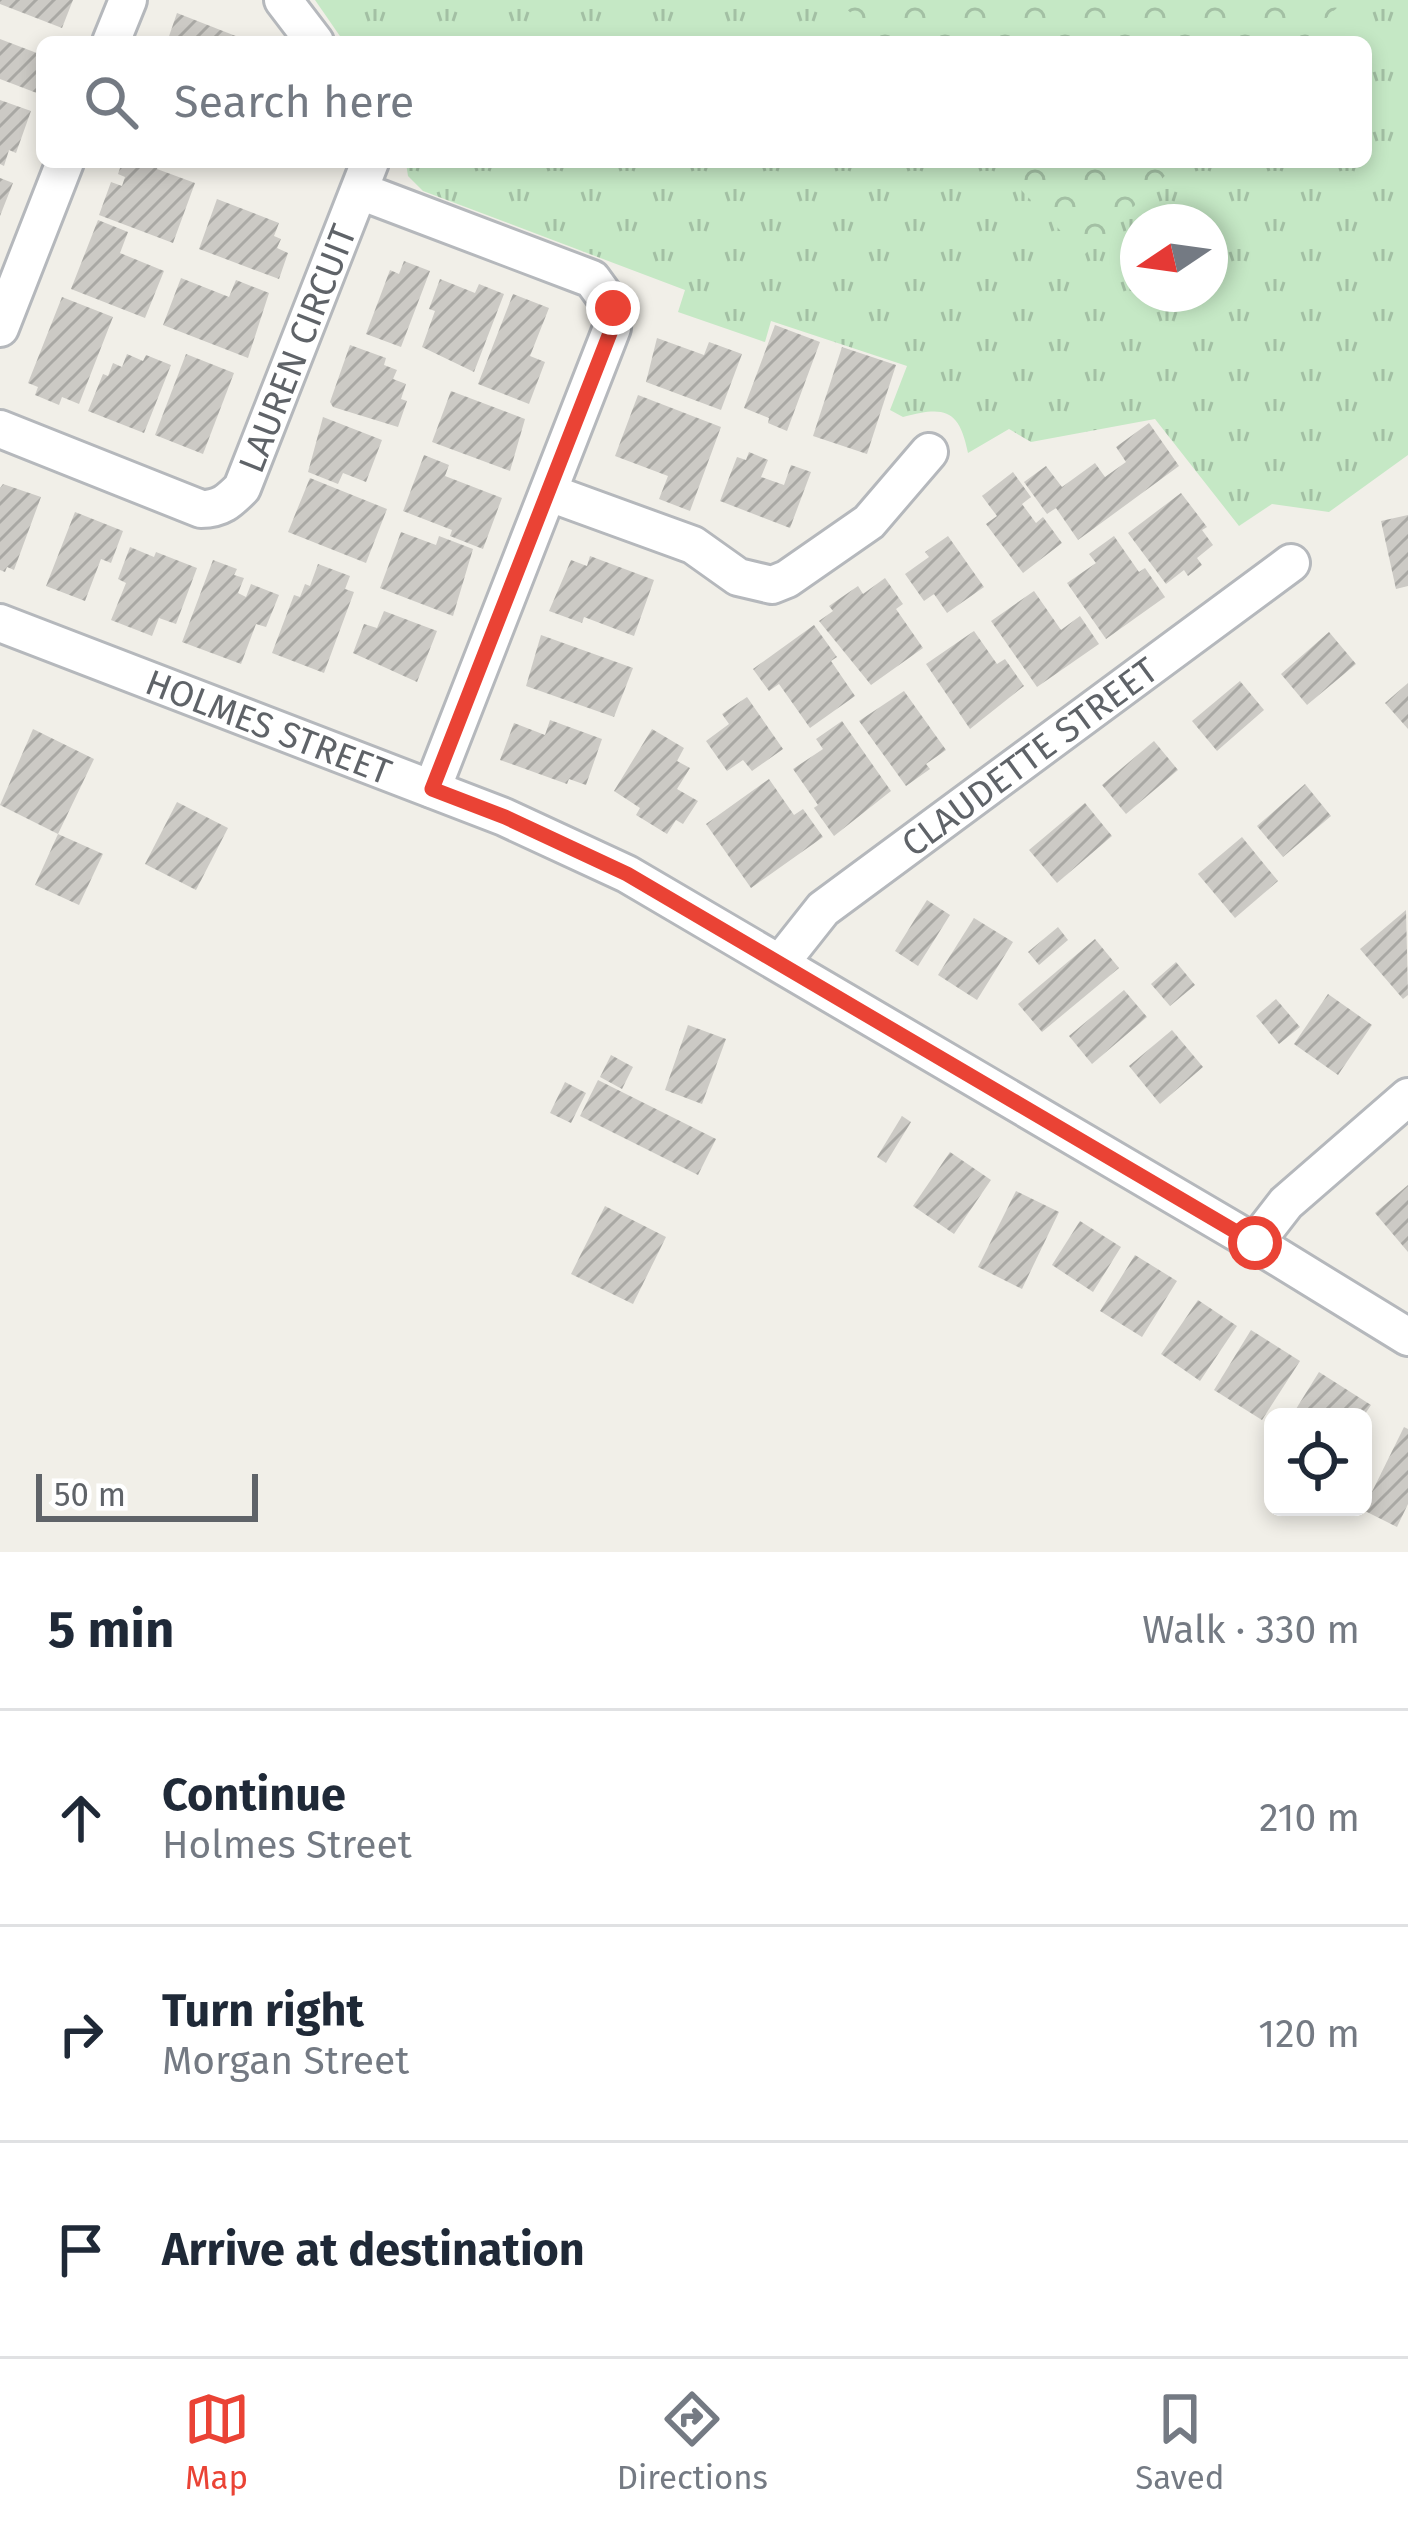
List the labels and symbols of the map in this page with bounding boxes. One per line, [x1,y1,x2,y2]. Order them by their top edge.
north arrow [1120,204,1228,312]
street label: LAUREN CIRCUIT [229,218,366,479]
route end [586,281,640,335]
street label: CLAUDETTE STREET [893,648,1167,866]
street label: HOLMES STREET [139,660,398,795]
route start [1228,1216,1282,1270]
scale bar [36,1468,258,1521]

